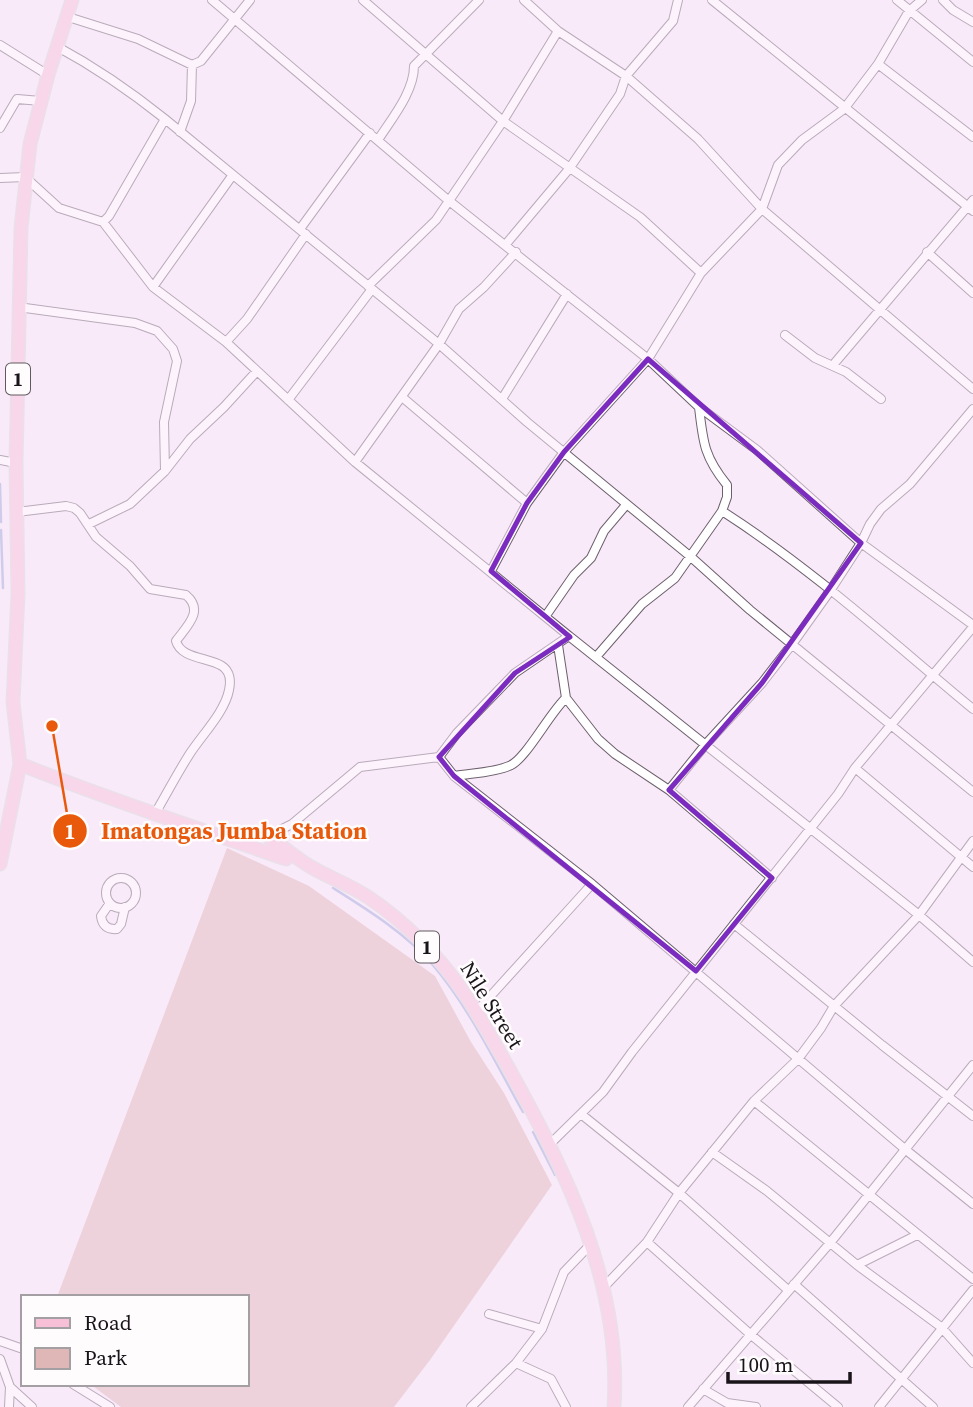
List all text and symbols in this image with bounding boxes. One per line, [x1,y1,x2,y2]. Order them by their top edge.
road number: 1 [6,364,30,394]
callout: Imatongas Jumba Station [52,809,381,853]
text: Imatongas Jumba Station [101,815,367,847]
text: 1 [64,817,76,846]
road number: 1 [415,931,439,962]
street label: Nile Street [454,956,530,1054]
legend [21,1295,248,1386]
text: Road [84,1308,132,1337]
scale bar [728,1340,850,1384]
text: Park [84,1343,128,1372]
text: 100 m [738,1350,793,1379]

